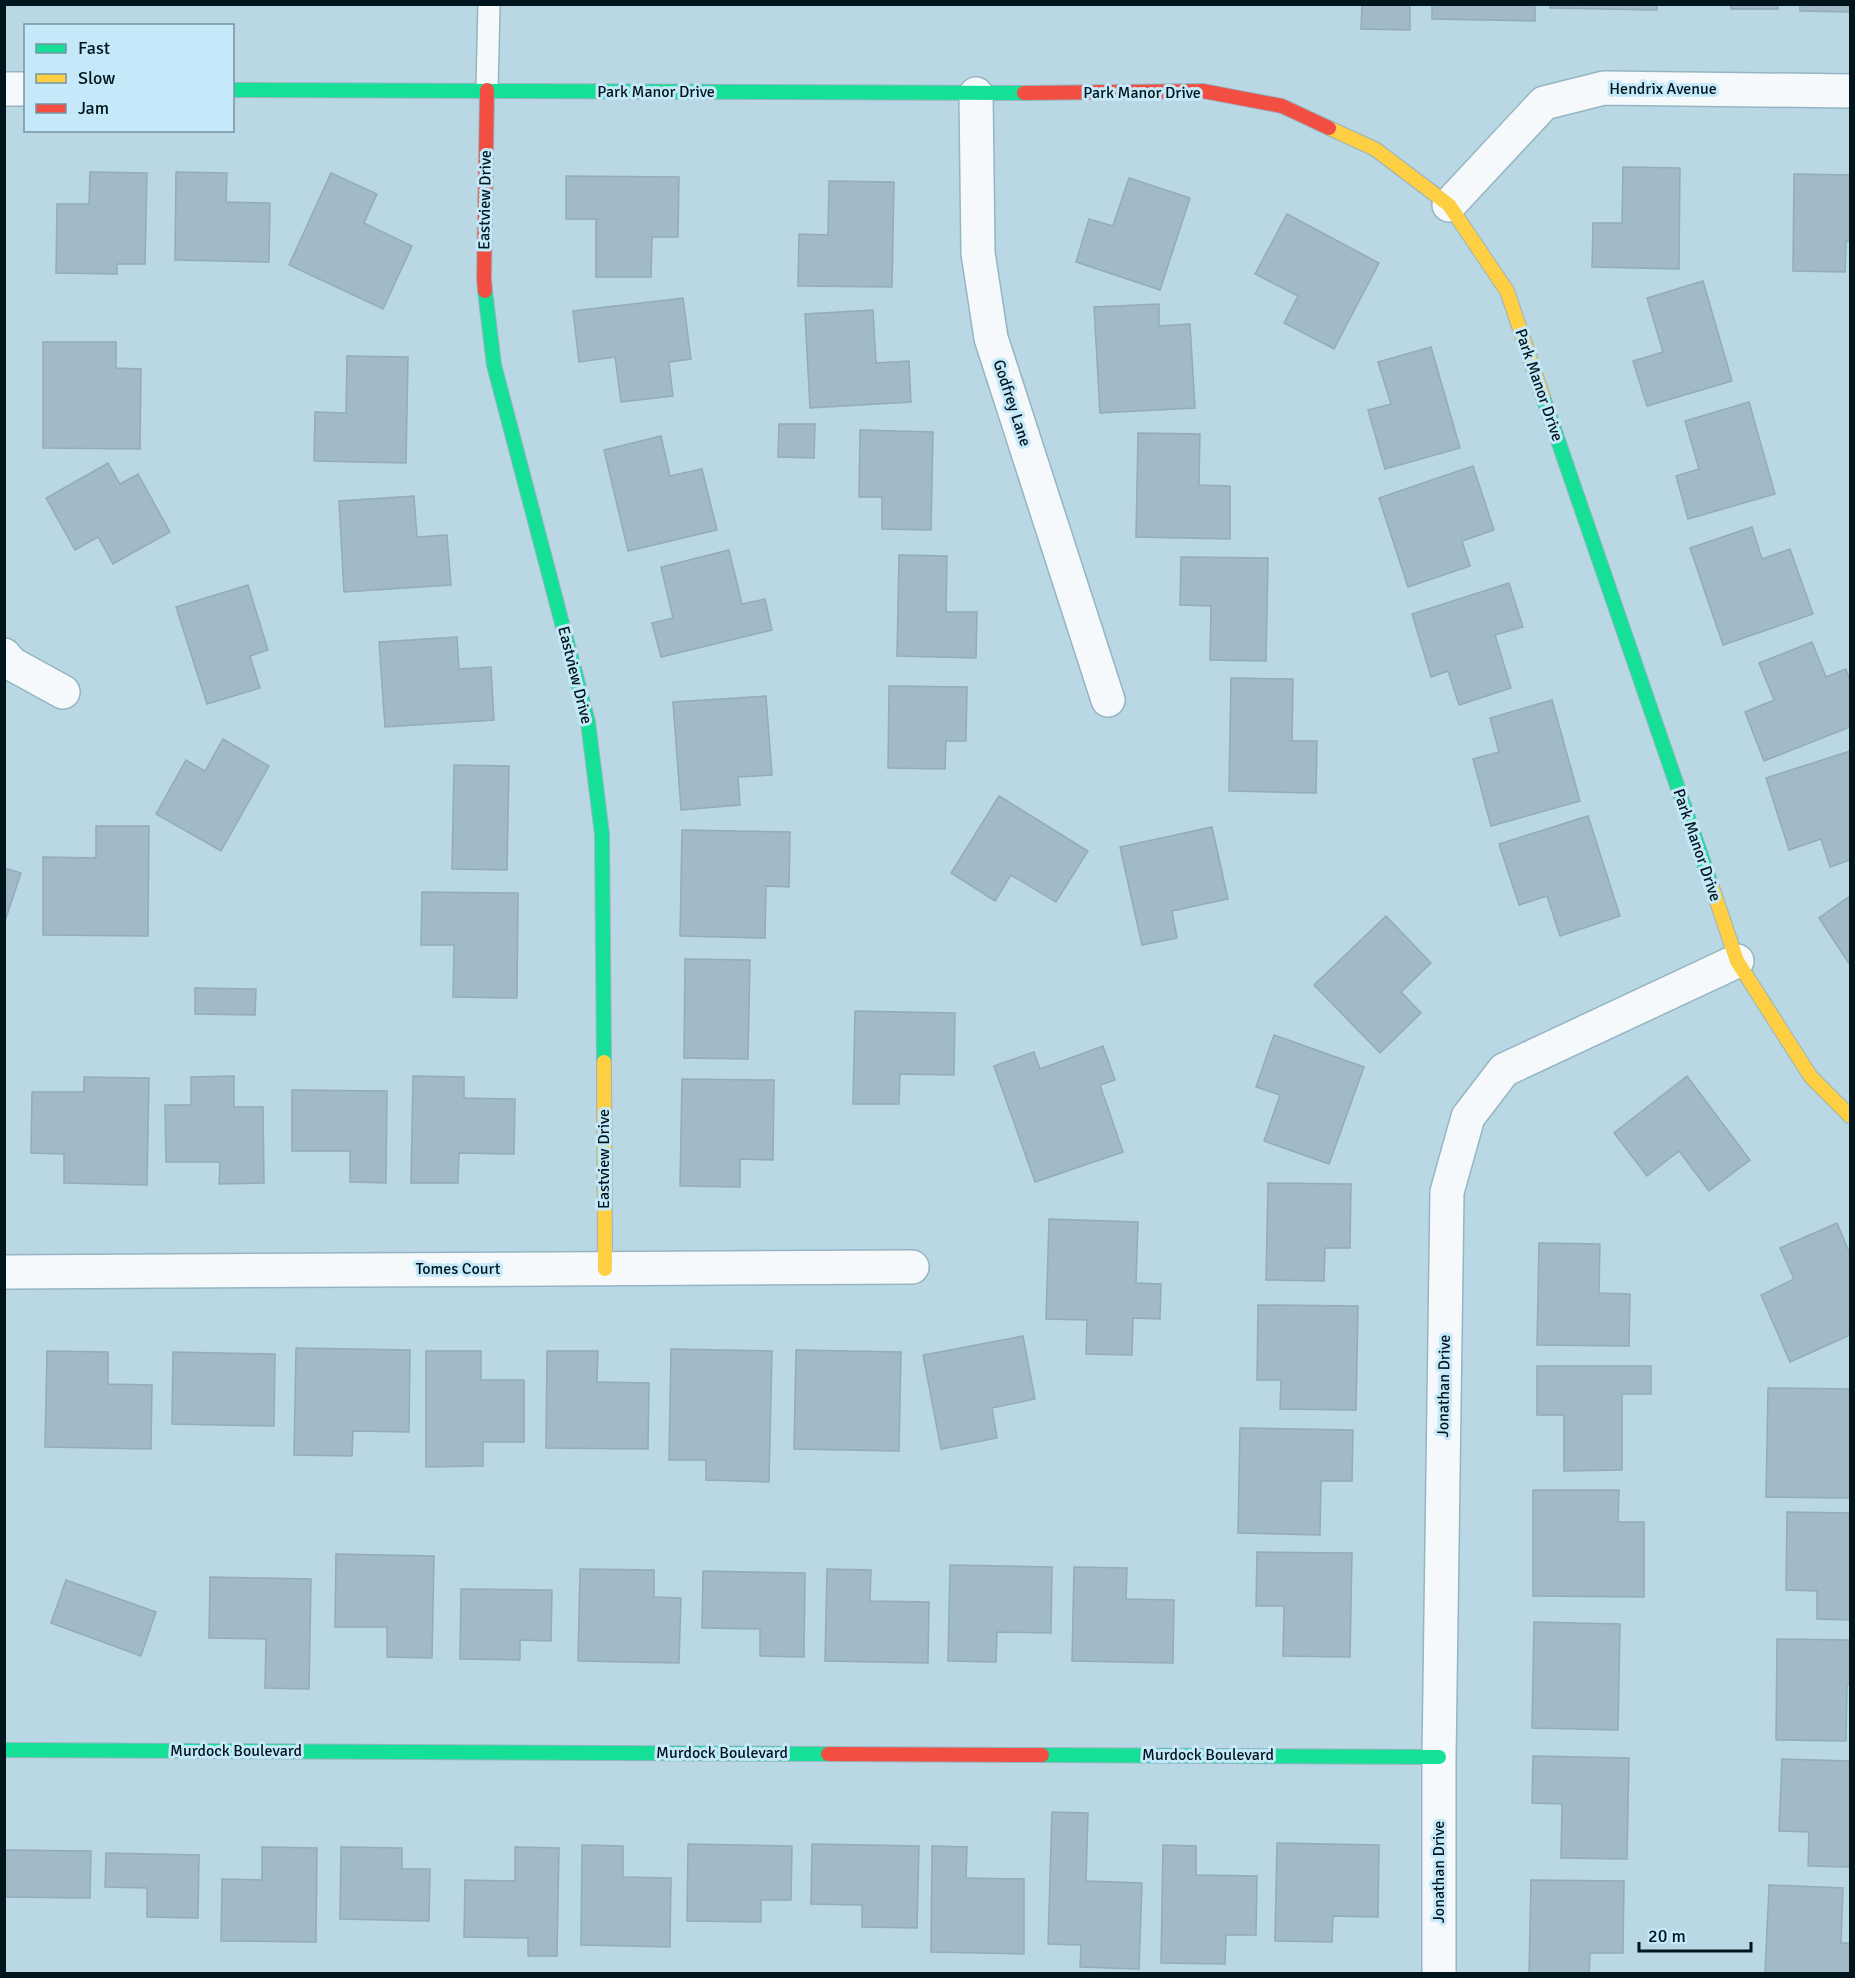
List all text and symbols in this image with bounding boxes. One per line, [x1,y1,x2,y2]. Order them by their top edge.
legend [24,24,234,132]
text: Fast [78,37,110,59]
text: Slow [78,67,115,89]
street label: Hendrix Avenue [1609,79,1717,99]
street label: Park Manor Drive [597,82,715,102]
street label: Park Manor Drive [1083,83,1201,103]
text: Jam [78,97,109,119]
street label: Eastview Drive [474,150,496,250]
street label: Park Manor Drive [1510,326,1568,444]
street label: Godfrey Lane [989,357,1035,449]
street label: Eastview Drive [553,624,597,726]
street label: Park Manor Drive [1668,786,1726,904]
street label: Eastview Drive [594,1109,614,1209]
street label: Tomes Court [416,1259,501,1279]
street label: Jonathan Drive [1433,1335,1455,1437]
street label: Murdock Boulevard [170,1741,302,1761]
street label: Murdock Boulevard [656,1743,788,1763]
street label: Murdock Boulevard [1142,1745,1274,1765]
street label: Jonathan Drive [1429,1821,1449,1923]
scale bar [1639,1915,1752,1953]
text: 20 m [1648,1925,1686,1947]

